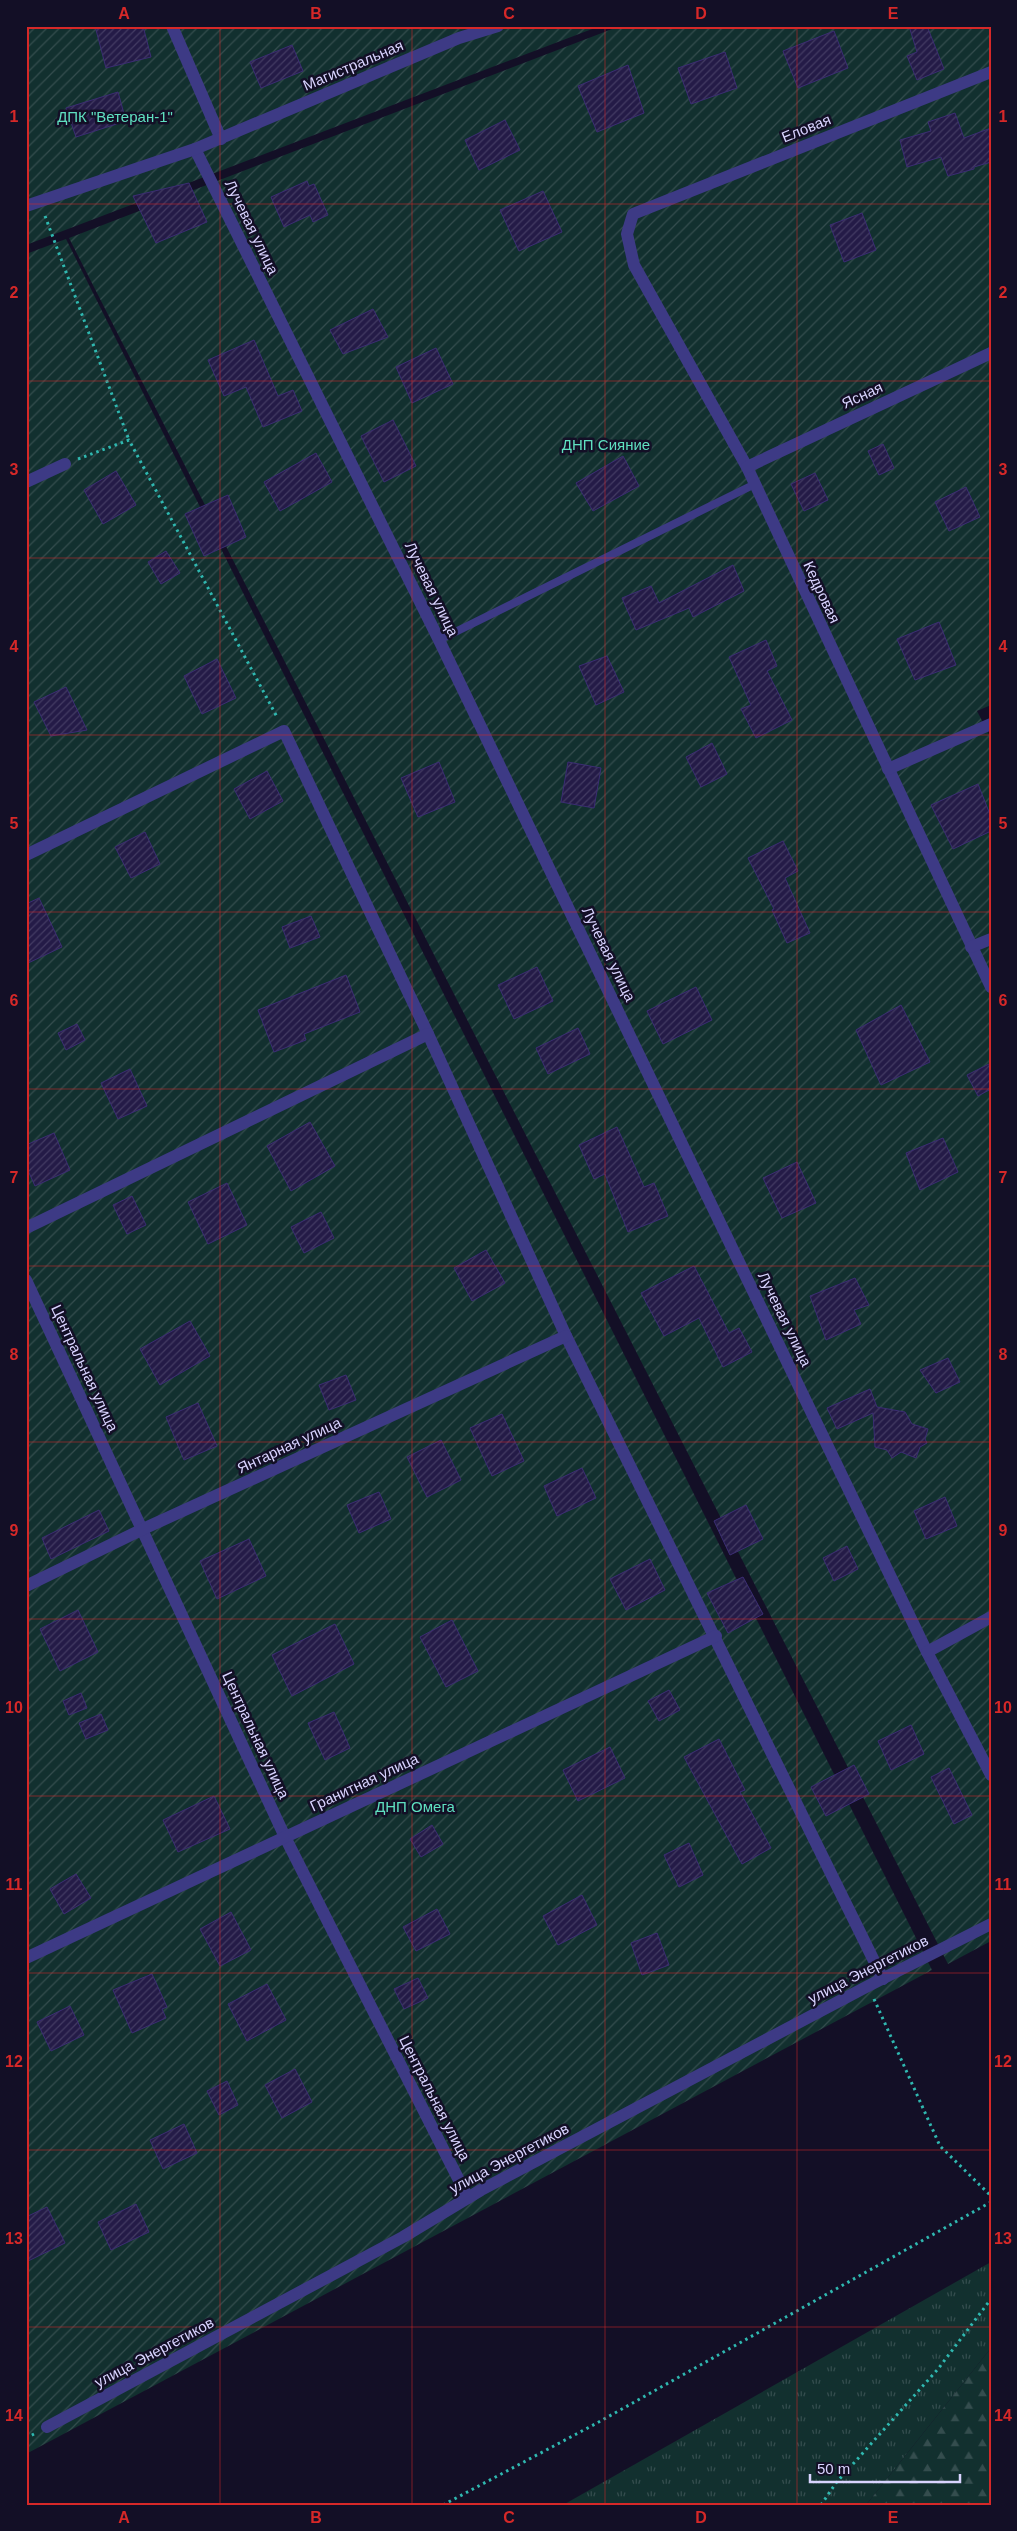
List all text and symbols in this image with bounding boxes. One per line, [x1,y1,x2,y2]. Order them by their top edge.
text: A [118,5,130,22]
text: B [310,5,322,22]
text: C [503,5,515,22]
text: D [695,5,707,22]
text: E [888,5,899,22]
street label: Магистральная [300,36,406,94]
text: 1 [10,108,19,125]
park label: ДПК "Ветеран-1" [57,108,173,125]
text: 1 [999,108,1008,125]
street label: Еловая [779,110,833,146]
street label: Лучевая улица [222,177,283,278]
text: 2 [10,284,19,301]
text: 2 [999,284,1008,301]
street label: Ясная [839,378,885,412]
park label: ДНП Сияние [562,436,650,453]
text: 3 [10,461,19,478]
text: 3 [999,461,1008,478]
street label: Лучевая улица [402,539,463,640]
street label: Кедровая [800,558,844,626]
text: 4 [10,638,19,655]
text: 4 [999,638,1008,655]
text: 5 [10,815,19,832]
text: 5 [999,815,1008,832]
street label: Лучевая улица [579,904,640,1005]
text: 6 [10,992,19,1009]
text: 6 [999,992,1008,1009]
text: 7 [10,1169,19,1186]
text: 7 [999,1169,1008,1186]
street label: Лучевая улица [755,1269,816,1370]
street label: Центральная улица [48,1302,122,1435]
text: 8 [10,1346,19,1363]
text: 8 [999,1346,1008,1363]
street label: Янтарная улица [234,1413,344,1477]
text: 9 [10,1522,19,1539]
text: 9 [999,1522,1008,1539]
street label: Центральная улица [219,1669,293,1802]
text: 10 [5,1699,23,1716]
text: 10 [994,1699,1012,1716]
street label: Гранитная улица [307,1749,421,1815]
park label: ДНП Омега [375,1798,456,1815]
text: 11 [6,1876,23,1893]
text: 11 [995,1876,1012,1893]
street label: улица Энергетиков [805,1931,931,2007]
street label: Центральная улица [396,2033,474,2164]
text: 12 [5,2053,23,2070]
text: 12 [994,2053,1012,2070]
street label: улица Энергетиков [447,2119,571,2197]
text: 13 [5,2230,23,2247]
text: 13 [994,2230,1012,2247]
street label: улица Энергетиков [92,2313,216,2391]
text: 14 [5,2407,23,2424]
text: 14 [994,2407,1012,2424]
scale bar [810,2451,960,2483]
text: 50 m [817,2460,850,2477]
text: A [118,2509,130,2526]
text: B [310,2509,322,2526]
text: C [503,2509,515,2526]
text: D [695,2509,707,2526]
text: E [888,2509,899,2526]

